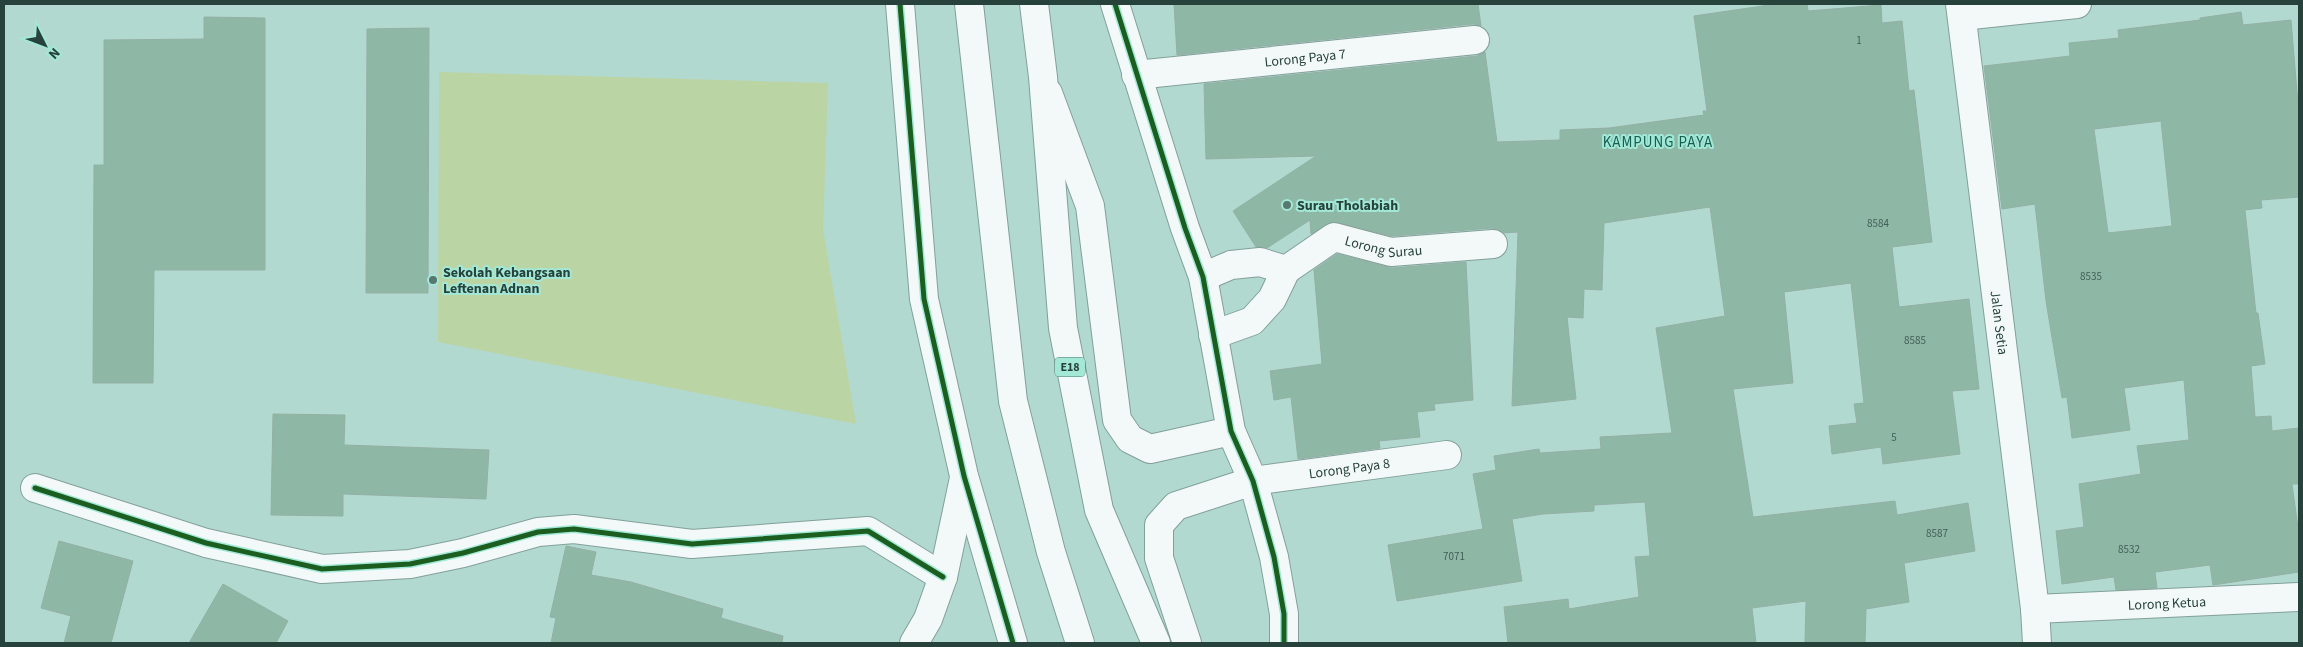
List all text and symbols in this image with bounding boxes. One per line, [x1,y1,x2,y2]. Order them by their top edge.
north arrow [20,20,70,70]
house number: 1 [1856,33,1862,48]
text: N [43,43,64,63]
street label: Lorong Paya 7 [1264,44,1347,73]
district label: KAMPUNG PAYA [1603,132,1713,153]
place label: Surau Tholabiah [1297,196,1398,216]
marker: Surau Tholabiah [1281,199,1293,211]
house number: 8584 [1867,216,1889,231]
street label: Lorong Surau [1343,231,1423,263]
place label: Sekolah Kebangsaan Leftenan Adnan [443,263,571,299]
house number: 8535 [2080,269,2102,284]
marker: Sekolah Kebangsaan Leftenan Adnan [427,274,439,286]
street label: Jalan Setia [1985,289,2012,356]
house number: 8585 [1904,333,1926,348]
road number: E18 [1055,358,1085,377]
house number: 5 [1891,430,1897,445]
street label: Lorong Paya 8 [1308,454,1391,484]
house number: 8587 [1926,526,1948,541]
house number: 8532 [2118,542,2140,557]
house number: 7071 [1443,549,1465,564]
street label: Lorong Ketua [2127,592,2206,616]

